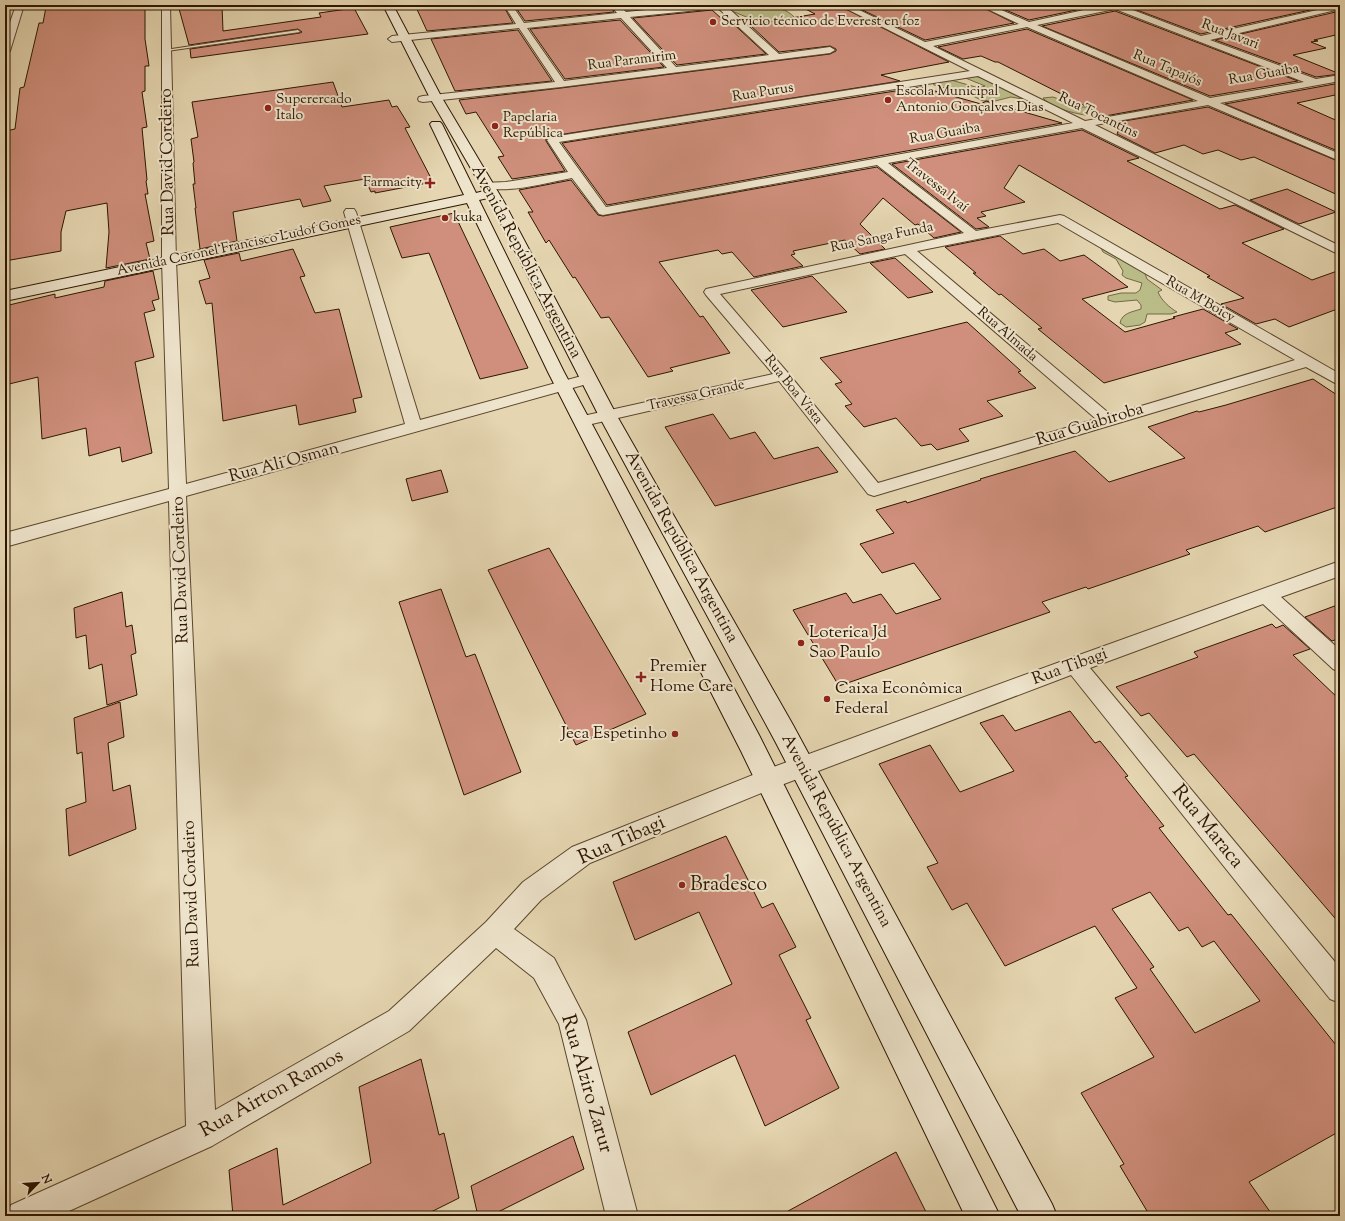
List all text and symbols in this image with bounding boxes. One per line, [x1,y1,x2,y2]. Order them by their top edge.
place label: Servicio técnico de Everest en foz [721,12,920,32]
street label: Rua Javari [1198,15,1262,55]
marker: Servicio técnico de Everest en foz [708,17,718,27]
street label: Rua Tapajós [1129,45,1205,93]
street label: Rua Paramirim [587,46,678,76]
street label: Rua Guaiba [1227,59,1301,91]
street label: Rua Purus [731,78,795,108]
place label: Escola Municipal Antonio Gonçalves Dias [896,82,1044,118]
street label: Rua David Cordeiro [155,88,181,236]
street label: Rua Tocantins [1055,88,1141,144]
place label: Superercado Italo [276,90,352,126]
marker: Escola Municipal Antonio Gonçalves Dias [883,95,893,105]
marker: Superercado Italo [263,103,273,113]
place label: Papelaria República [503,108,563,144]
street label: Rua Guaiba [908,118,982,150]
marker: Papelaria República [490,121,500,131]
street label: Travessa Ivaí [900,155,972,217]
street label: Avenida República Argentina [465,161,587,363]
place label: Farmacity [363,173,422,193]
marker: Farmacity [425,178,435,188]
place label: kuka [453,208,483,228]
street label: Avenida Coronel Francisco Ludof Gomes [115,210,363,282]
marker: kuka [440,213,450,223]
street label: Rua Sanga Funda [829,217,936,259]
street label: Rua M'Boicy [1162,272,1238,328]
street label: Rua Almada [972,303,1042,367]
street label: Rua Boa Vista [759,351,828,429]
street label: Travessa Grande [645,375,747,417]
street label: Rua Guabiroba [1033,397,1147,453]
street label: Rua Ali Osman [226,437,342,489]
street label: Avenida República Argentina [618,447,744,647]
street label: Rua David Cordeiro [166,496,196,644]
place label: Loterica Jd Sao Paulo [809,621,887,665]
marker: Loterica Jd Sao Paulo [796,638,806,648]
street label: Rua Tibagi [1029,642,1111,692]
place label: Premier Home Care [650,655,734,699]
marker: Premier Home Care [635,671,647,683]
place label: Caixa Econômica Federal [835,677,963,721]
marker: Caixa Econômica Federal [822,694,832,704]
place label: Jeca Espetinho [560,722,667,746]
marker: Jeca Espetinho [670,729,680,739]
street label: Avenida República Argentina [775,730,897,932]
street label: Rua Maraca [1164,779,1250,875]
street label: Rua Tibagi [574,809,671,873]
street label: Rua David Cordeiro [177,820,207,968]
place label: Bradesco [690,871,767,900]
marker: Bradesco [677,880,687,890]
street label: Rua Alziro Zarur [552,1011,620,1157]
street label: Rua Airton Ramos [195,1042,349,1146]
north arrow [18,1163,58,1203]
text: N [37,1171,55,1187]

